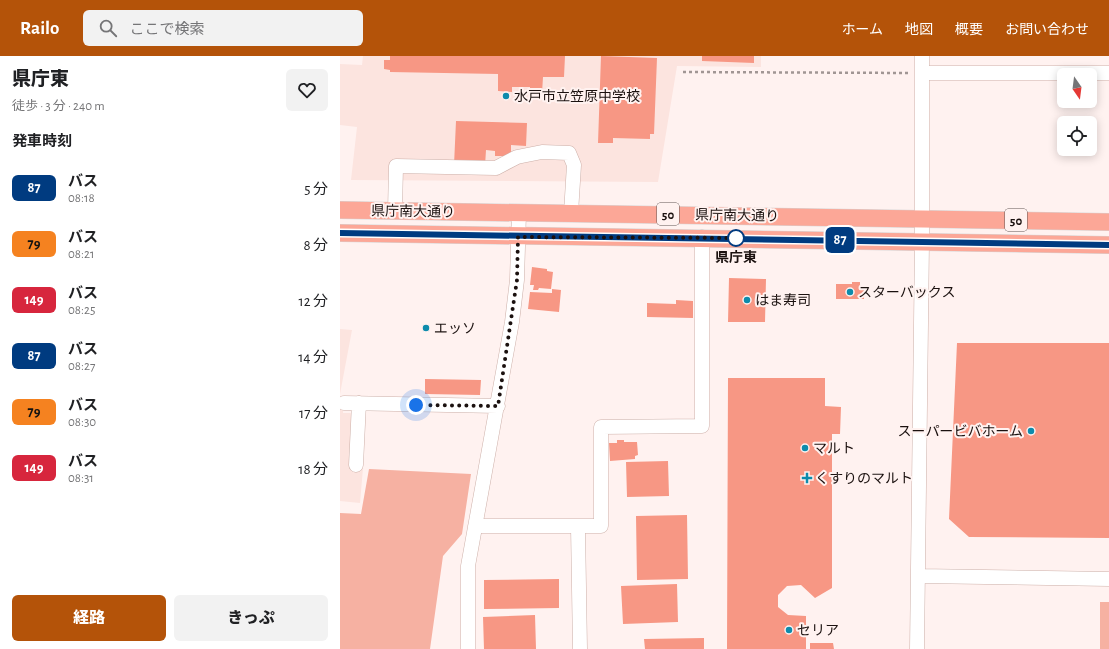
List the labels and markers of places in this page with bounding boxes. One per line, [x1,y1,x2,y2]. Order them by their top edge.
place label: 水戸市立笠原中学校 [514,89,640,104]
marker: 水戸市立笠原中学校 [501,91,511,101]
marker: 県庁東 [727,229,745,247]
place label: 県庁東 [715,250,757,265]
place label: スターバックス [858,285,955,300]
marker: スターバックス [845,287,855,297]
place label: はま寿司 [755,293,811,308]
marker: はま寿司 [742,295,752,305]
place label: エッソ [434,322,476,336]
marker: エッソ [421,323,431,333]
place label: スーパービバホーム [898,424,1023,439]
marker: スーパービバホーム [1026,426,1036,436]
place label: マルト [813,442,855,456]
marker: マルト [800,443,810,453]
place label: くすりのマルト [815,471,913,486]
marker: くすりのマルト [802,473,812,483]
place label: セリア [797,624,839,638]
marker: セリア [784,625,794,635]

